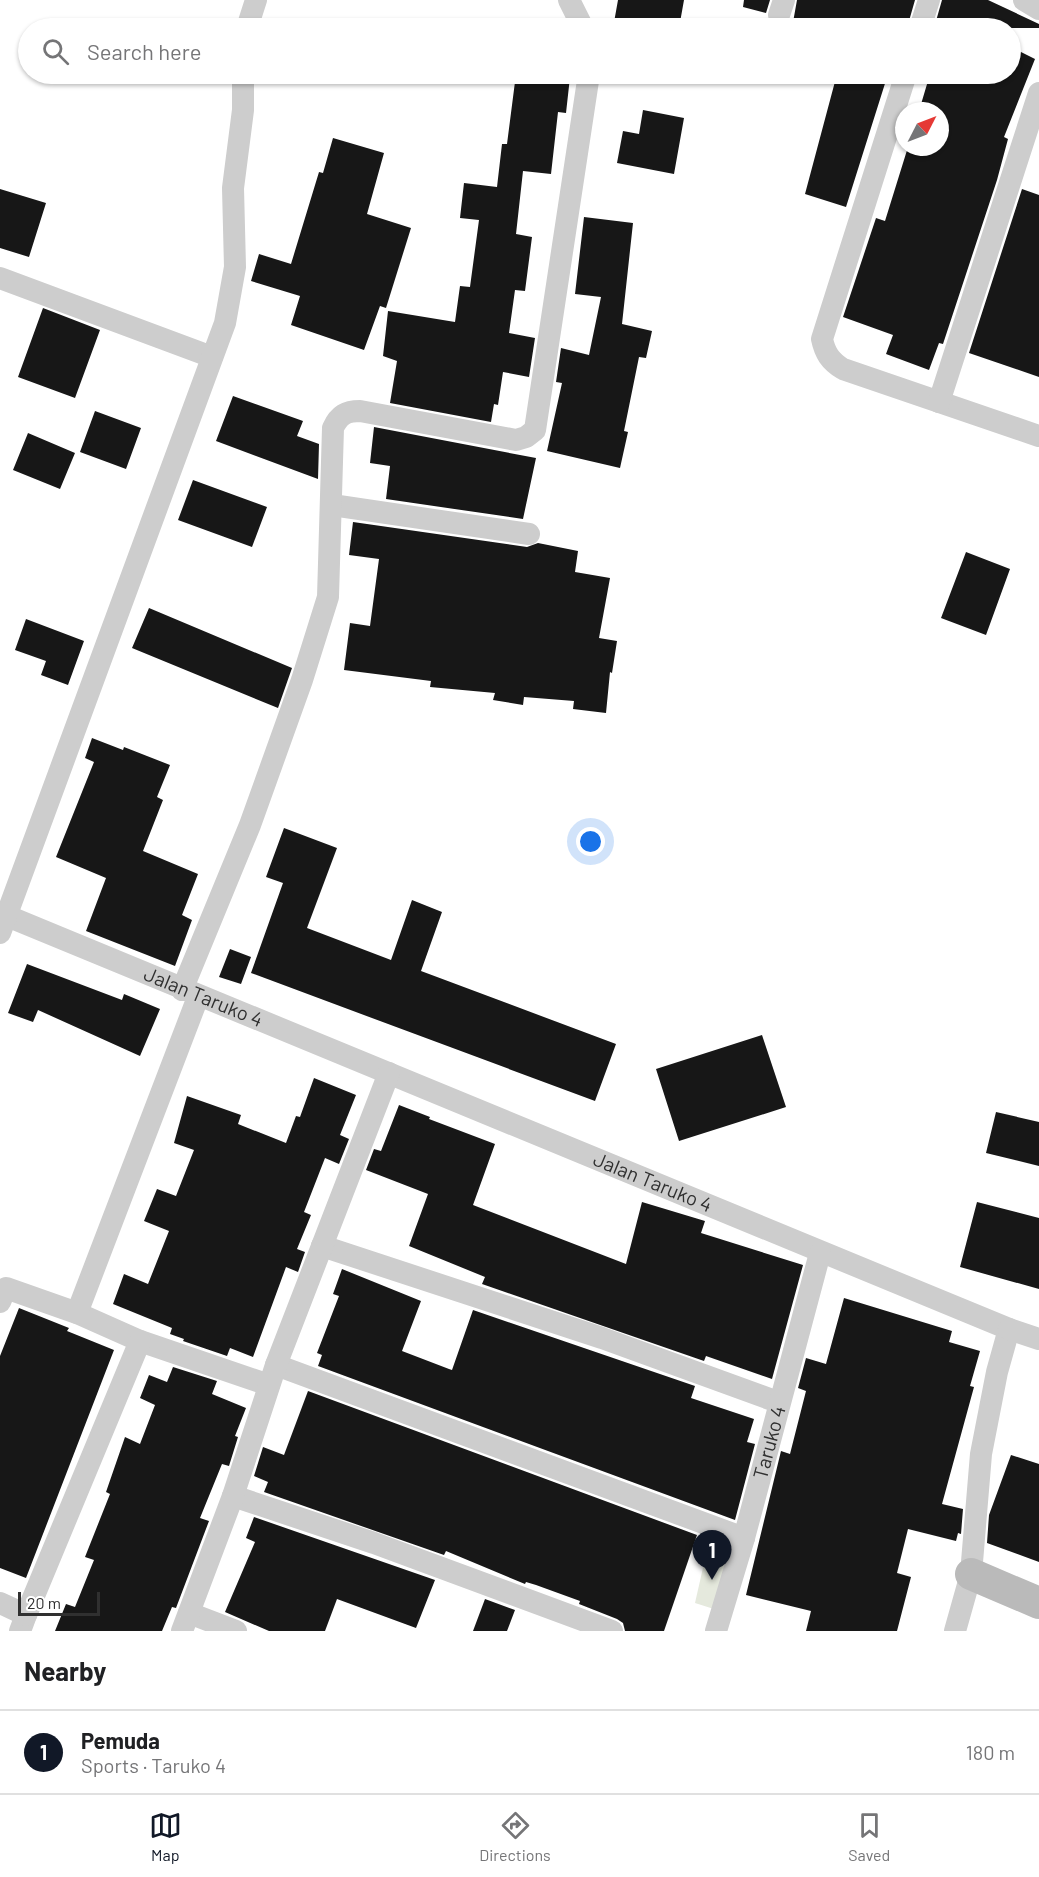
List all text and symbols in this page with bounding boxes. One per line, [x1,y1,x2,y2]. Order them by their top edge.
search box [18,18,1021,84]
icon: search [39,35,72,68]
text: Search here [87,38,201,64]
north arrow [895,102,949,156]
your location [576,827,605,856]
street label: Jalan Taruko 4 [141,961,267,1031]
street label: Jalan Taruko 4 [590,1146,716,1216]
street label: Taruko 4 [747,1403,790,1481]
pin: 1 [692,1530,732,1580]
scale bar [18,1589,100,1616]
text: 20 m [27,1593,61,1612]
text: Nearby [24,1655,106,1686]
text: Pemuda [81,1727,160,1753]
text: 1 [40,1740,47,1764]
text: 180 m [966,1740,1015,1764]
text: Sports · Taruko 4 [81,1753,226,1777]
tab: Map [149,1809,182,1864]
tab: Directions [479,1809,551,1864]
tab: Saved [848,1809,890,1864]

